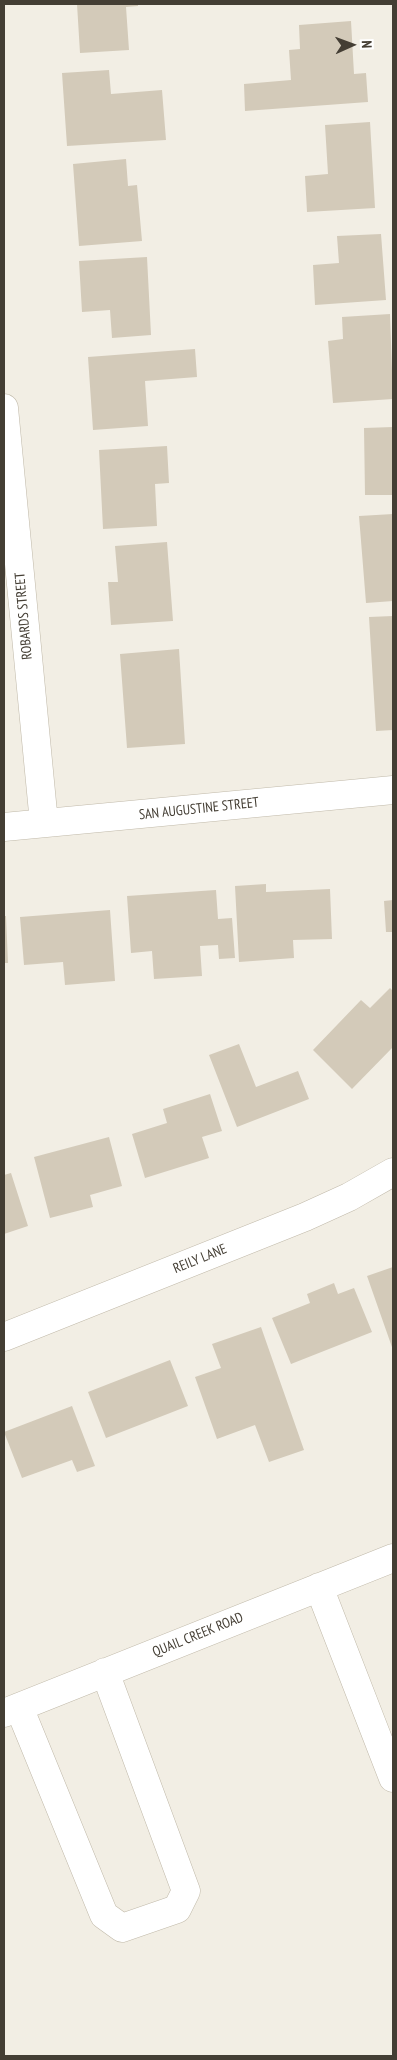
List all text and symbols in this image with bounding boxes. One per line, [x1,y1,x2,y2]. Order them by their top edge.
north arrow [327,20,377,70]
text: N [358,40,376,49]
street label: ROBARDS STREET [12,572,36,660]
street label: SAN AUGUSTINE STREET [138,794,260,824]
street label: REILY LANE [171,1241,229,1277]
street label: QUAIL CREEK ROAD [150,1609,246,1661]

